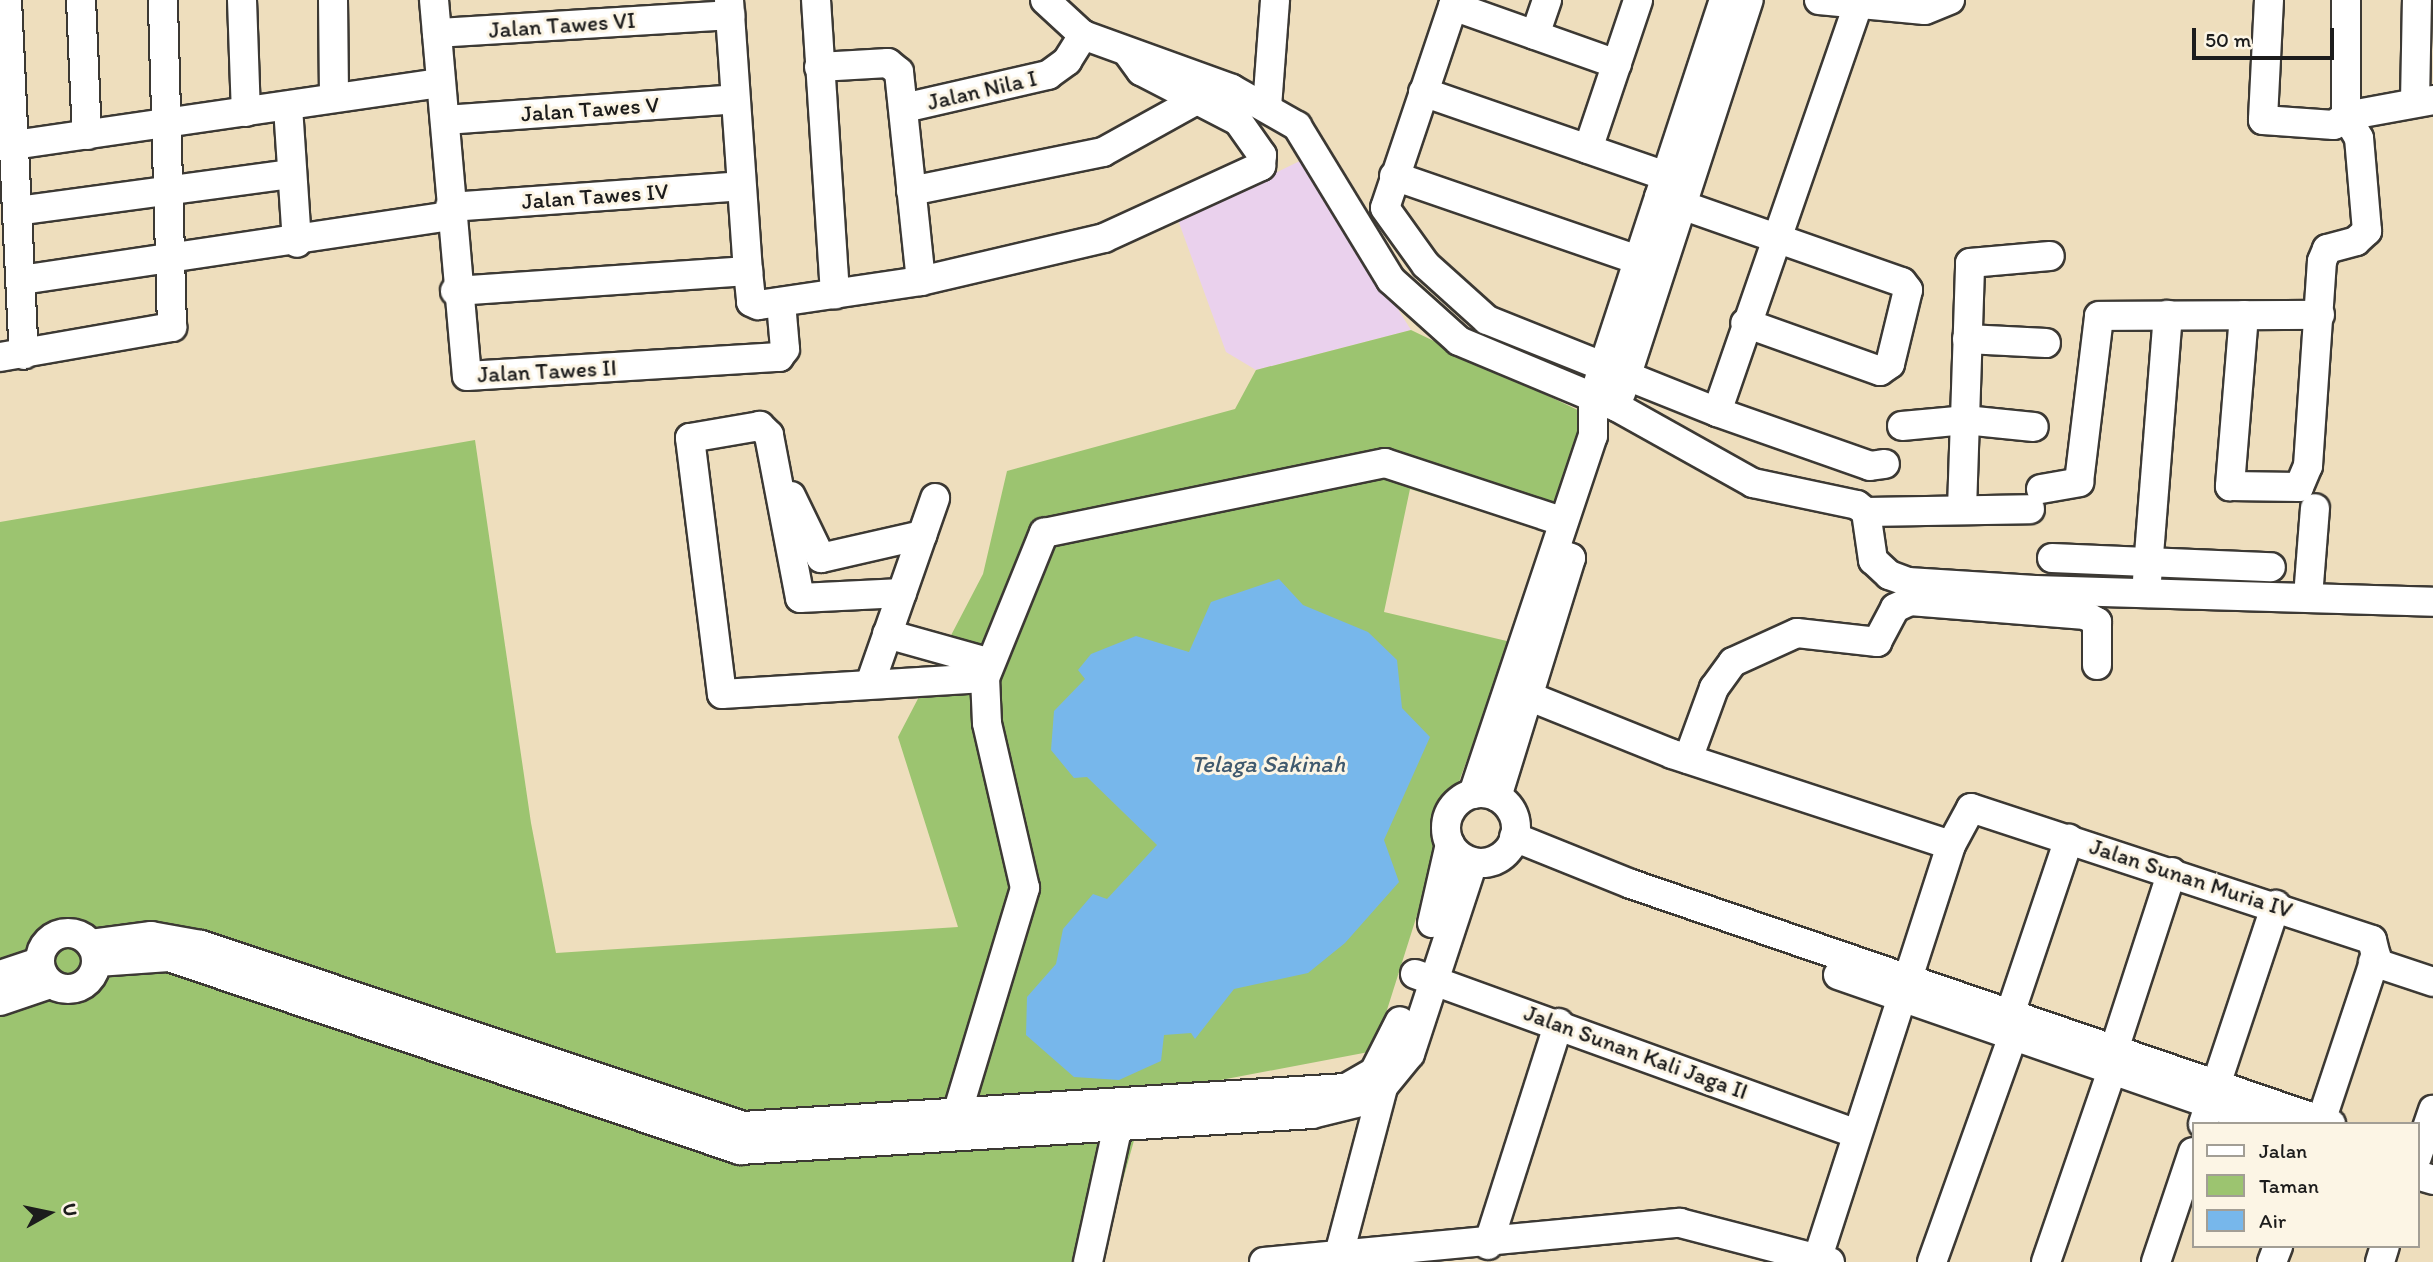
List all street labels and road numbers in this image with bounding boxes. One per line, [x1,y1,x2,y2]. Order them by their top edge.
street label: Jalan Tawes VI [489,6,635,44]
street label: Jalan Nila I [925,64,1039,116]
street label: Jalan Tawes V [521,90,659,128]
street label: Jalan Tawes IV [522,177,668,215]
street label: Jalan Tawes II [478,354,616,388]
street label: Jalan Sunan Muria IV [2087,832,2295,924]
street label: Jalan Sunan Kali Jaga II [1521,999,1751,1105]

